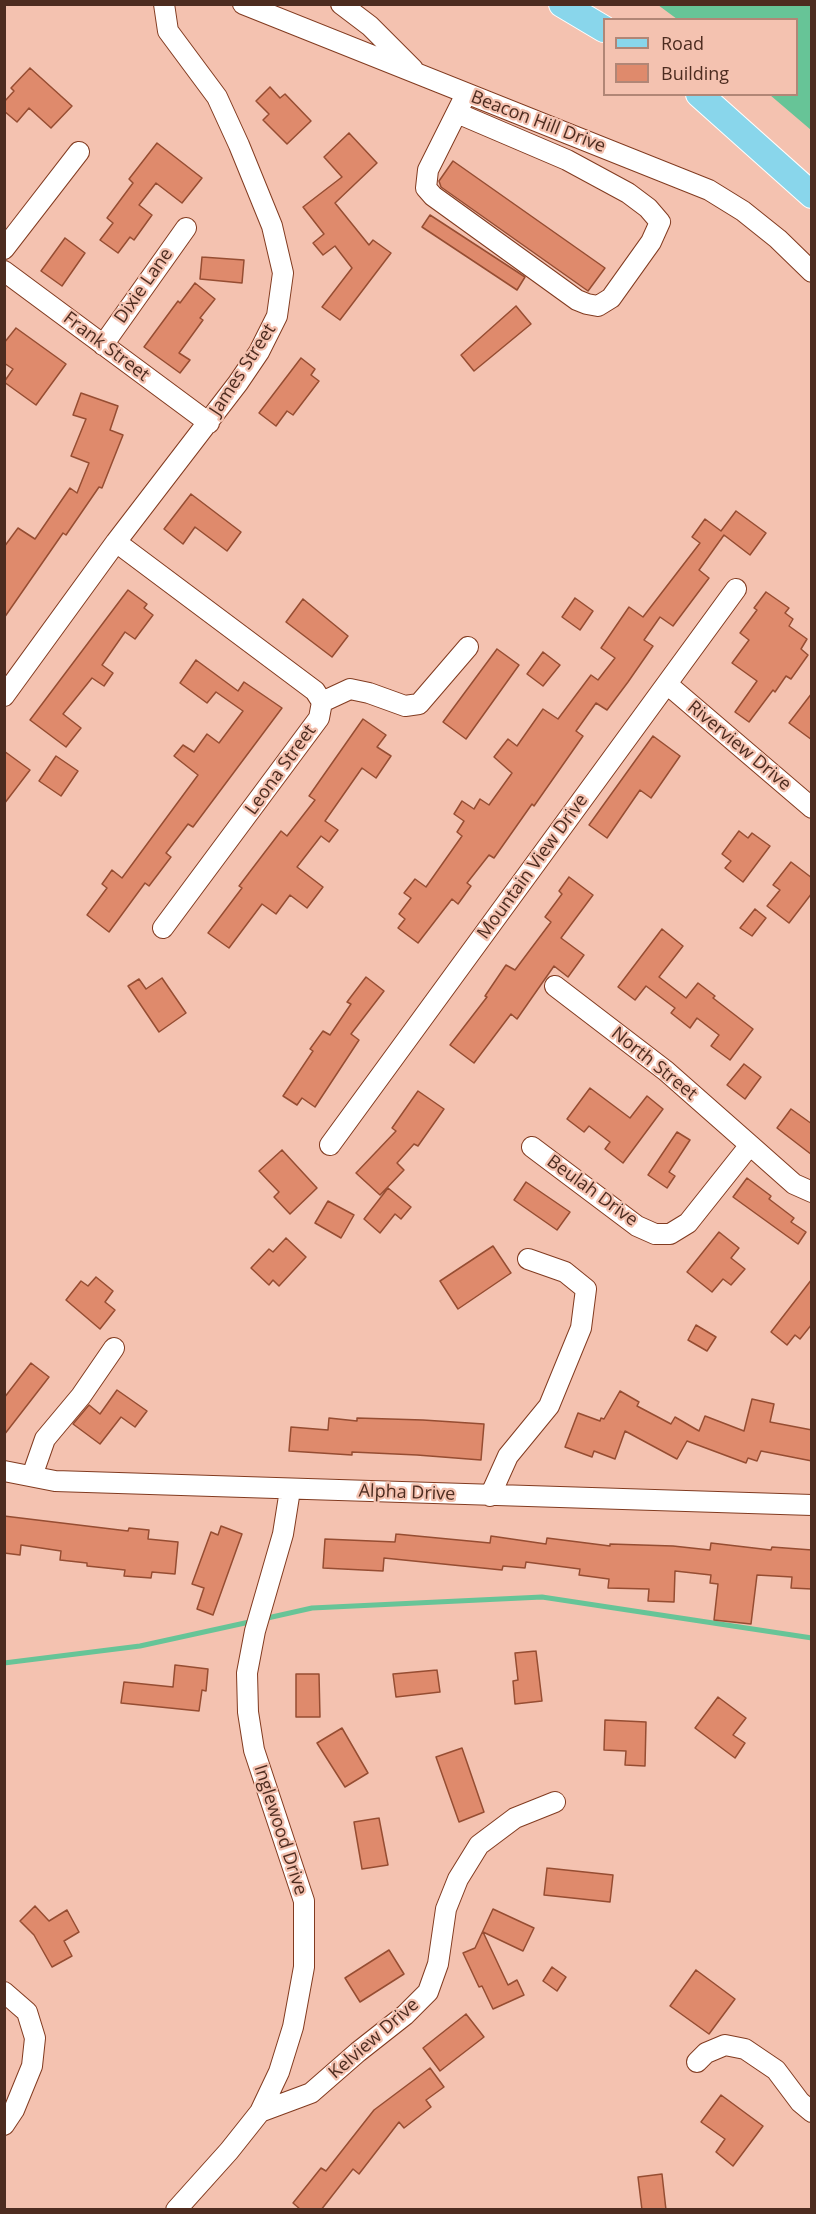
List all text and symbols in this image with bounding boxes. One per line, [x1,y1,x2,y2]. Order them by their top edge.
legend [603,18,798,96]
text: Road [661,31,704,55]
text: Building [661,61,729,85]
street label: Beacon Hill Drive [468,86,608,158]
street label: Dixie Lane [110,244,178,328]
street label: Frank Street [59,308,153,386]
street label: James Street [205,320,281,420]
street label: Riverview Drive [683,696,795,796]
street label: Leona Street [241,721,321,819]
street label: Mountain View Drive [473,790,593,944]
street label: North Street [607,1023,701,1105]
street label: Beulah Drive [542,1151,642,1231]
street label: Alpha Drive [358,1481,456,1505]
street label: Inglewood Drive [249,1762,311,1898]
street label: Kelview Drive [325,1994,423,2084]

